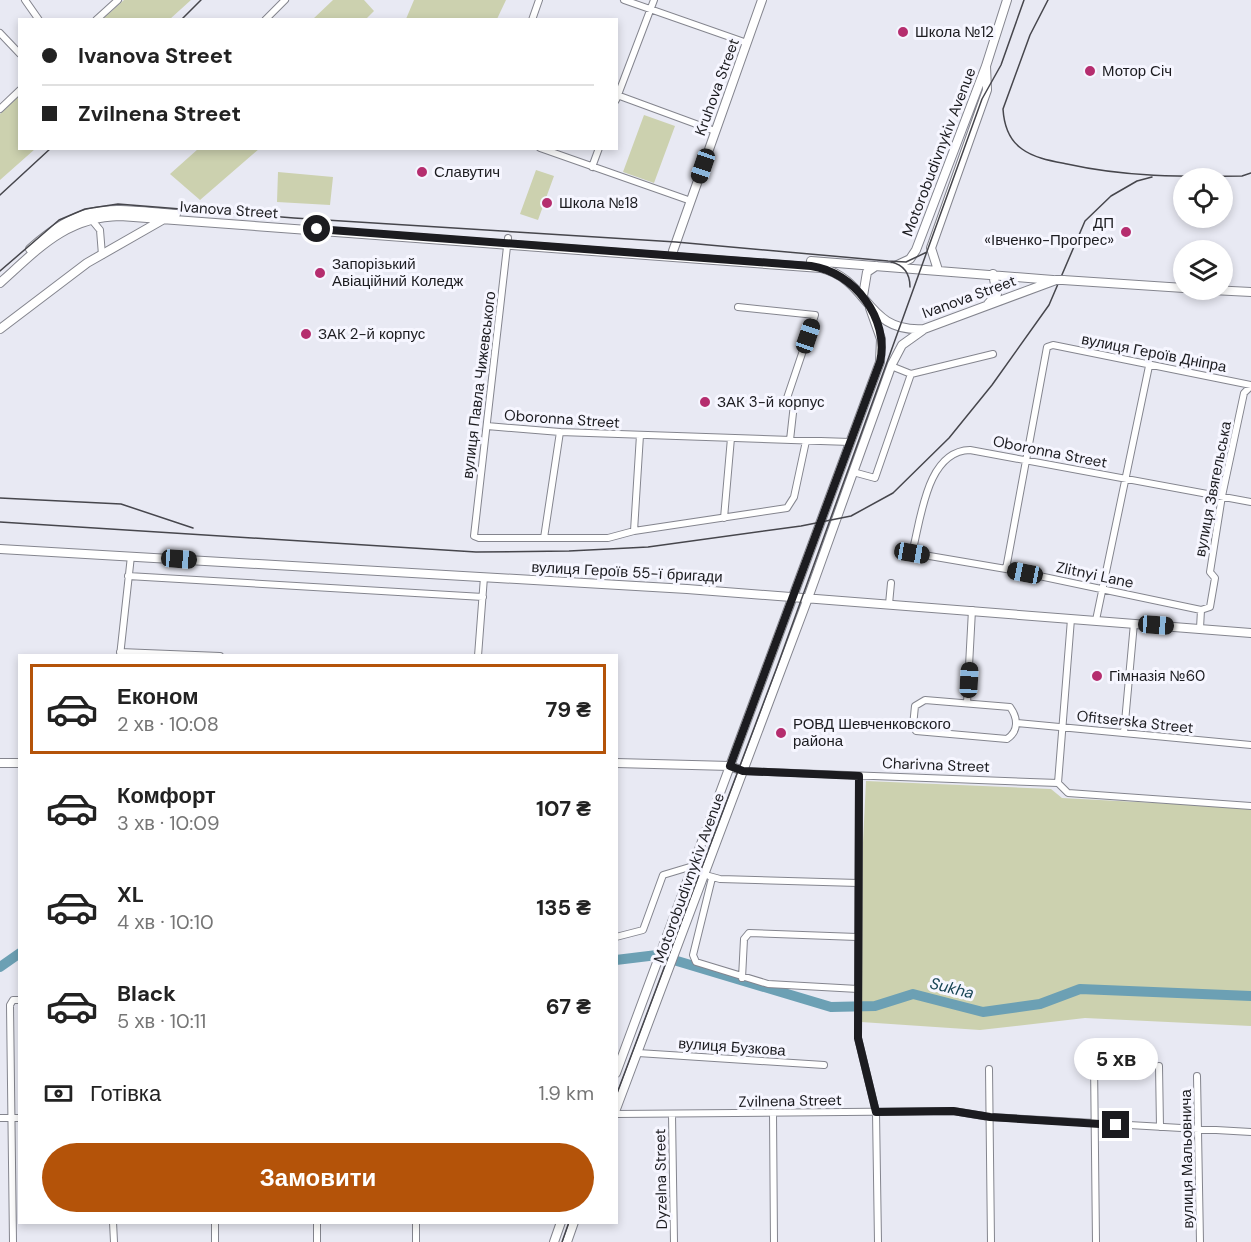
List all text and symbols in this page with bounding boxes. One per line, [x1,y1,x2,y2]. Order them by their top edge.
place label: Школа №12 [915,22,994,42]
marker: Школа №12 [896,25,910,39]
street label: Kruhova Street [690,35,744,138]
text: Ivanova Street [78,41,232,70]
place label: Мотор Січ [1102,61,1172,81]
marker: Мотор Січ [1083,64,1097,78]
street label: Motorobudivnykiv Avenue [897,65,981,239]
text: Zvilnena Street [78,99,241,128]
car [689,146,717,186]
place label: Славутич [434,162,500,182]
marker: Славутич [415,165,429,179]
map controls [1173,168,1233,300]
button: locate [1173,168,1233,228]
place label: Школа №18 [559,193,638,213]
marker: Школа №18 [540,196,554,210]
street label: Ivanova Street [179,197,279,223]
place label: ДП «Івченко-Прогрес» [984,213,1114,250]
route start [303,215,330,242]
marker: ДП «Івченко-Прогрес» [1119,225,1133,239]
button: layers [1173,240,1233,300]
place label: Запорізький Авіаційний Коледж [332,254,463,291]
marker: Запорізький Авіаційний Коледж [313,266,327,280]
street label: Ivanova Street [919,271,1019,323]
street label: вулиця Павла Чижевського [458,290,500,480]
car [794,316,822,356]
place label: ЗАК 2-й корпус [318,324,426,344]
marker: ЗАК 2-й корпус [299,327,313,341]
street label: вулиця Героїв Дніпра [1080,329,1229,377]
place label: ЗАК 3-й корпус [717,392,825,412]
marker: ЗАК 3-й корпус [698,395,712,409]
street label: Oboronna Street [503,405,621,433]
street label: вулиця Звягельська [1190,419,1236,559]
street label: Oboronna Street [991,431,1109,473]
car [893,541,931,565]
car [160,549,198,569]
street label: вулиця Героїв 55-ї бригади [531,557,723,587]
street label: Zlitnyi Lane [1055,557,1135,593]
car [1006,561,1044,585]
car [1137,615,1175,635]
car [959,662,979,698]
place label: Гімназія №60 [1109,666,1205,686]
marker: Гімназія №60 [1090,669,1104,683]
icon: car [45,682,99,736]
text: Економ [117,682,199,711]
text: 79 ₴ [546,695,591,724]
street label: Ofitserska Street [1076,706,1194,738]
text: 2 хв · 10:08 [117,711,219,737]
place label: РОВД Шевченковского района [793,714,951,751]
marker: РОВД Шевченковского района [774,726,788,740]
street label: Charivna Street [882,753,990,777]
icon: car [45,781,99,835]
text: Комфорт [117,781,216,810]
street label: Motorobudivnykiv Avenue [649,790,729,966]
text: 107 ₴ [536,794,591,823]
text: 3 хв · 10:09 [117,810,220,836]
icon: car [45,880,99,934]
text: XL [117,880,144,909]
text: 135 ₴ [536,893,591,922]
text: 4 хв · 10:10 [117,909,214,935]
water label: Sukha [928,972,976,1004]
icon: car [45,979,99,1033]
text: Black [117,979,176,1008]
text: 67 ₴ [546,992,591,1021]
text: 5 хв · 10:11 [117,1008,206,1034]
street label: вулиця Бузкова [678,1033,787,1061]
callout: 5 хв [1074,1038,1158,1080]
text: 5 хв [1096,1046,1136,1072]
icon: cash [42,1077,75,1110]
text: Готівка [90,1079,161,1108]
text: 1.9 km [539,1080,594,1106]
street label: вулиця Мальовнича [1176,1089,1198,1229]
street label: Zvilnena Street [738,1090,842,1112]
route end [1102,1111,1129,1138]
street label: Dyzelna Street [650,1128,672,1230]
button: Замовити [42,1143,594,1212]

